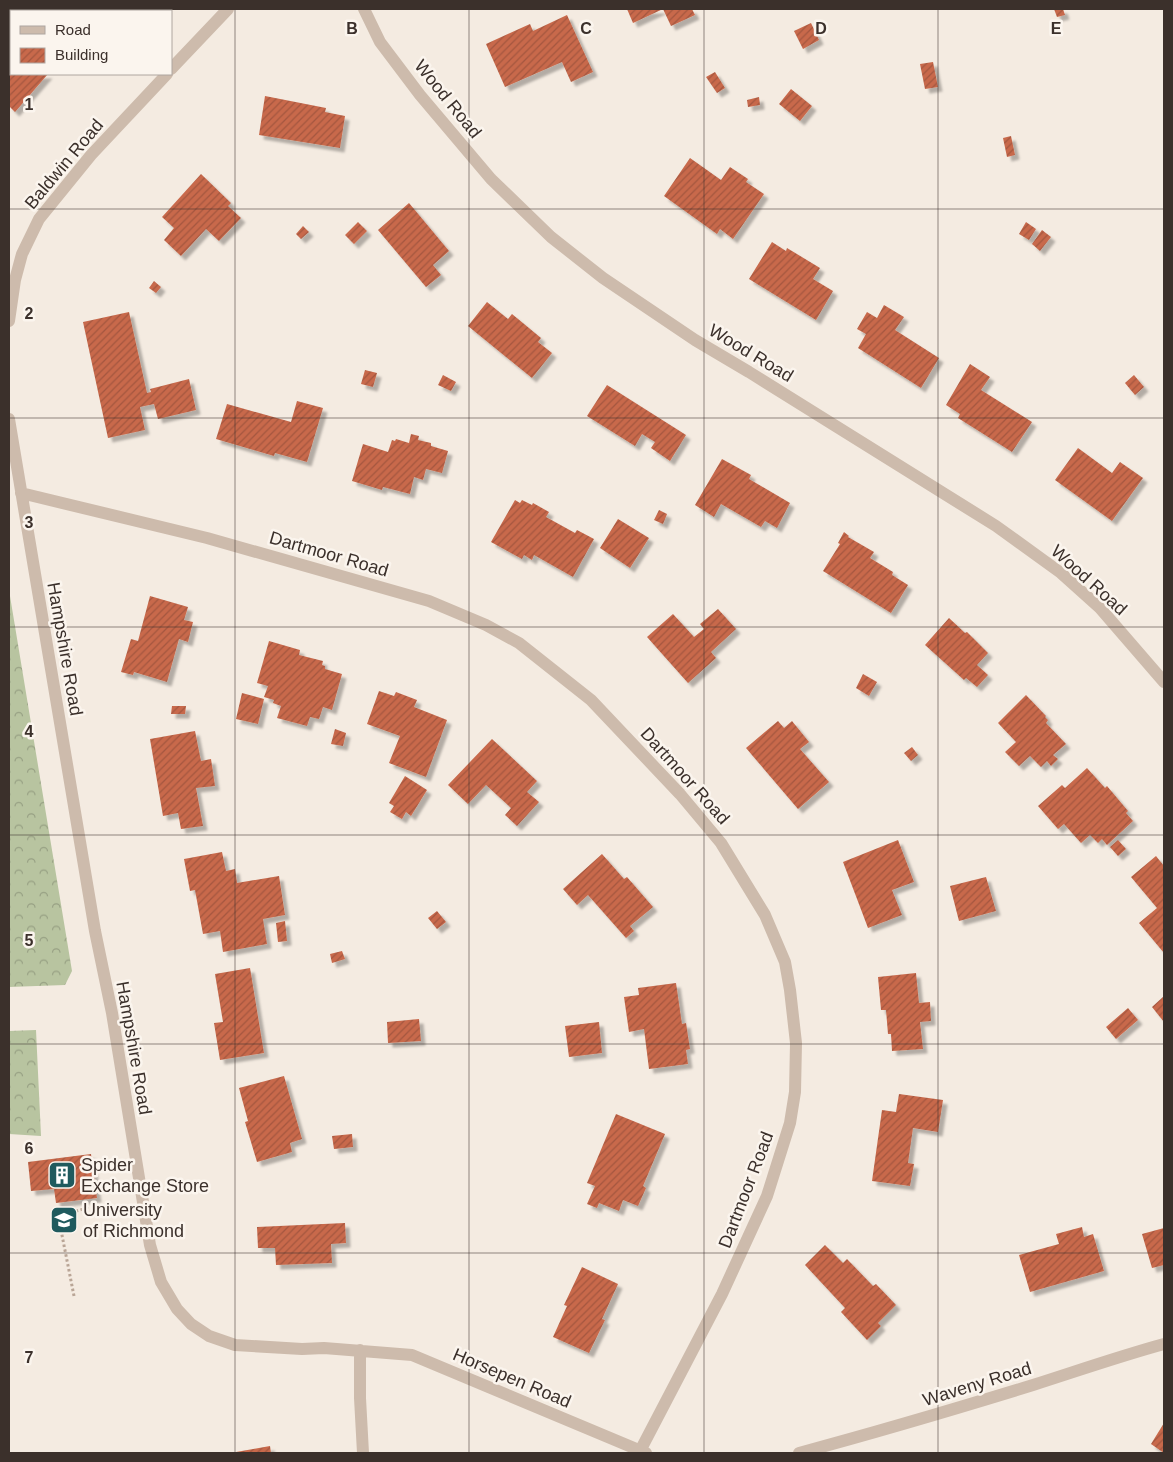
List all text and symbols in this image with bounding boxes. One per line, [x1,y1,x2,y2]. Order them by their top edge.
legend [10,10,172,75]
text: B [346,20,358,37]
text: C [580,20,592,37]
text: D [815,20,827,37]
text: E [1051,20,1062,37]
text: Road [55,21,91,38]
text: Building [55,46,108,63]
street label: Wood Road [410,56,486,142]
text: 1 [25,96,34,113]
street label: Baldwin Road [21,115,107,213]
text: 2 [25,305,34,322]
street label: Wood Road [705,320,797,386]
text: 3 [25,514,34,531]
street label: Dartmoor Road [267,527,391,581]
street label: Wood Road [1047,541,1131,619]
street label: Hampshire Road [43,581,87,717]
text: 4 [25,723,34,740]
street label: Dartmoor Road [636,724,734,828]
text: 5 [25,932,34,949]
street label: Hampshire Road [112,980,156,1116]
street label: Dartmoor Road [715,1129,777,1251]
text: 6 [25,1140,34,1157]
place label: Spider Exchange Store [81,1155,209,1196]
building icon: Spider Exchange Store [47,1160,77,1190]
place label: University of Richmond [83,1200,184,1241]
school or university icon: University of Richmond [49,1205,79,1235]
street label: Horsepen Road [450,1344,574,1412]
text: 7 [25,1349,34,1366]
street label: Waveny Road [920,1358,1034,1410]

